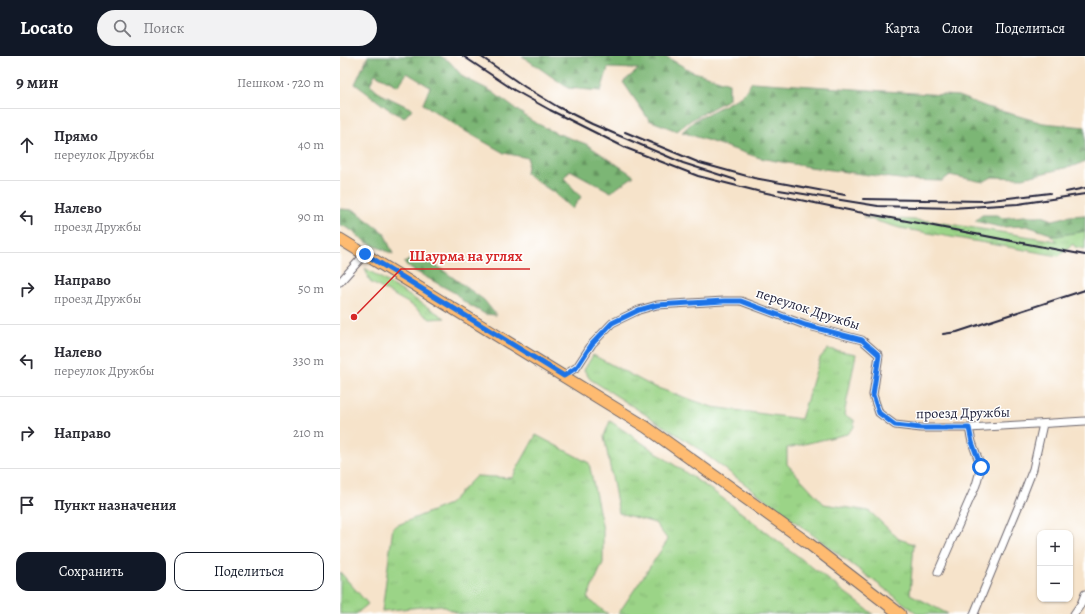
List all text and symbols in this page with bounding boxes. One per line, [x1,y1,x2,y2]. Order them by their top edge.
search box [97,10,377,46]
text: Locato [20,15,73,41]
icon: search [111,17,133,39]
text: Поиск [143,18,184,38]
text: Карта [885,19,920,38]
text: Слои [942,19,973,38]
text: Поделиться [995,19,1065,38]
text: 9 мин [16,71,58,94]
text: Пешком · 720 m [237,74,324,91]
text: Прямо [54,126,98,146]
icon: ahead [16,134,38,156]
text: 40 m [298,136,324,153]
text: переулок Дружбы [54,146,154,163]
text: Налево [54,198,102,218]
icon: left [16,206,38,228]
text: 90 m [298,208,324,225]
text: проезд Дружбы [54,218,141,235]
callout: Шаурма на углях [401,242,530,269]
route end [356,245,374,263]
text: Шаурма на углях [409,246,523,266]
text: Направо [54,270,111,290]
icon: right [16,278,38,300]
text: 50 m [298,280,324,297]
street label: переулок Дружбы [754,283,862,335]
text: проезд Дружбы [54,290,141,307]
text: Налево [54,342,102,362]
icon: left [16,350,38,372]
text: 330 m [293,352,324,369]
text: переулок Дружбы [54,362,154,379]
street label: проезд Дружбы [916,403,1010,423]
icon: right [16,422,38,444]
text: Направо [54,423,111,443]
text: 210 m [293,424,324,441]
route start [972,458,990,476]
icon: arrive [16,494,38,516]
text: Пункт назначения [54,495,176,515]
map controls [1037,530,1073,602]
button: + [1037,530,1073,566]
button: Сохранить [16,552,166,591]
button: Поделиться [174,552,324,591]
button: − [1037,566,1073,602]

